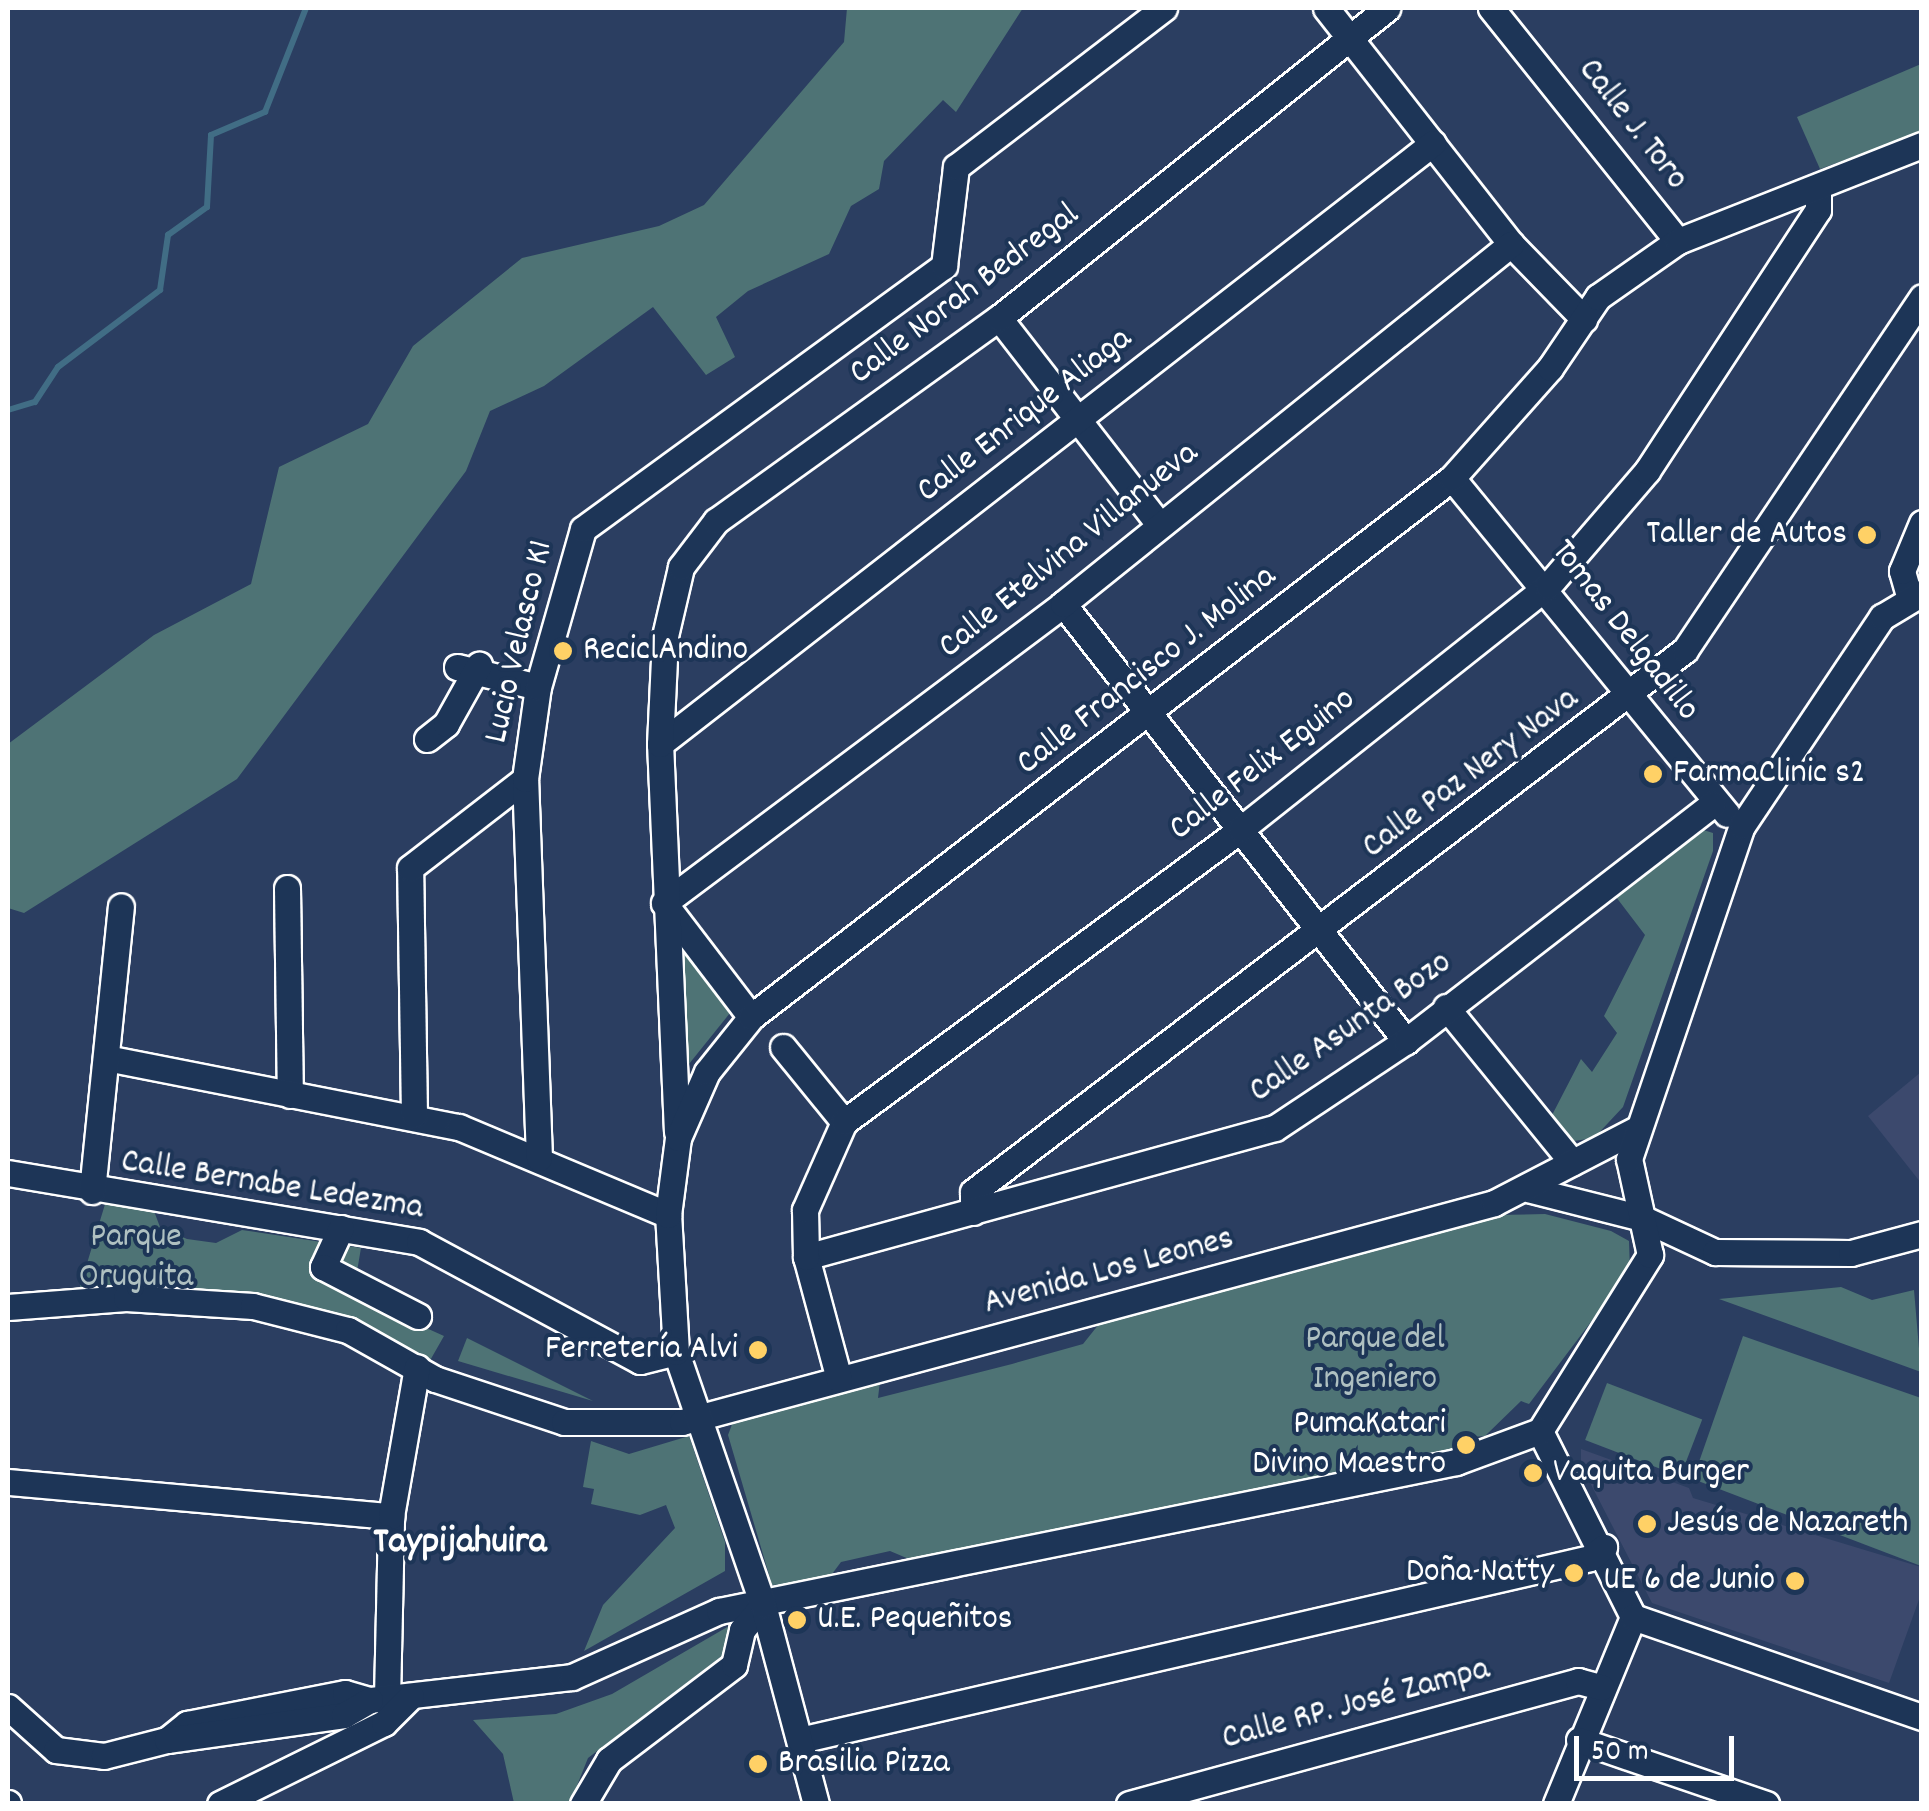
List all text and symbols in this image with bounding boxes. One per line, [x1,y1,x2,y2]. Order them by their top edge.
street label: Calle J. Toro [1568,51,1696,199]
street label: Calle Norah Bedregal [842,195,1088,395]
street label: Calle Enrique Aliaga [909,319,1141,513]
street label: Calle Etelvina Villanueva [931,433,1207,669]
place label: Taller de Autos [1646,514,1847,556]
marker: Taller de Autos [1856,524,1878,546]
street label: Tomas Delgadillo [1540,532,1708,730]
street label: Lucio Velasco K1 [476,537,564,747]
street label: Calle Francisco J. Molina [1009,557,1285,785]
place label: ReciclAndino [583,630,748,672]
marker: ReciclAndino [552,640,574,662]
street label: Calle Felix Eguino [1161,679,1365,851]
street label: Calle Paz Nery Nava [1355,679,1587,869]
place label: FarmaClinic s2 [1673,753,1865,795]
marker: FarmaClinic s2 [1642,763,1664,785]
street label: Calle Asunta Bozo [1242,943,1460,1113]
street label: Calle Bernabe Ledezma [118,1141,426,1231]
park label: Parque Oruguita [79,1217,193,1299]
street label: Avenida Los Leones [980,1218,1238,1326]
park label: Parque del Ingeniero [1305,1319,1445,1401]
place label: Ferretería Alvi [545,1329,738,1371]
marker: Ferretería Alvi [747,1339,769,1361]
place label: PumaKatari Divino Maestro [1252,1404,1446,1486]
marker: PumaKatari Divino Maestro [1455,1434,1477,1456]
place label: Vaquita Burger [1553,1452,1749,1494]
marker: Vaquita Burger [1522,1462,1544,1484]
place label: Jesús de Nazareth [1667,1503,1908,1545]
marker: Jesús de Nazareth [1636,1513,1658,1535]
district label: Taypijahuira [373,1521,547,1567]
place label: Doña Natty [1406,1552,1554,1594]
place label: UE 6 de Junio [1603,1560,1775,1602]
marker: Doña Natty [1563,1562,1585,1584]
marker: UE 6 de Junio [1784,1570,1806,1592]
place label: U.E. Pequeñitos [817,1599,1013,1641]
marker: U.E. Pequeñitos [786,1609,808,1631]
street label: Calle RP. José Zampa [1218,1649,1494,1761]
scale bar [1579,1716,1739,1778]
text: 50 m [1591,1732,1649,1775]
place label: Brasilia Pizza [778,1743,950,1785]
marker: Brasilia Pizza [747,1753,769,1775]

